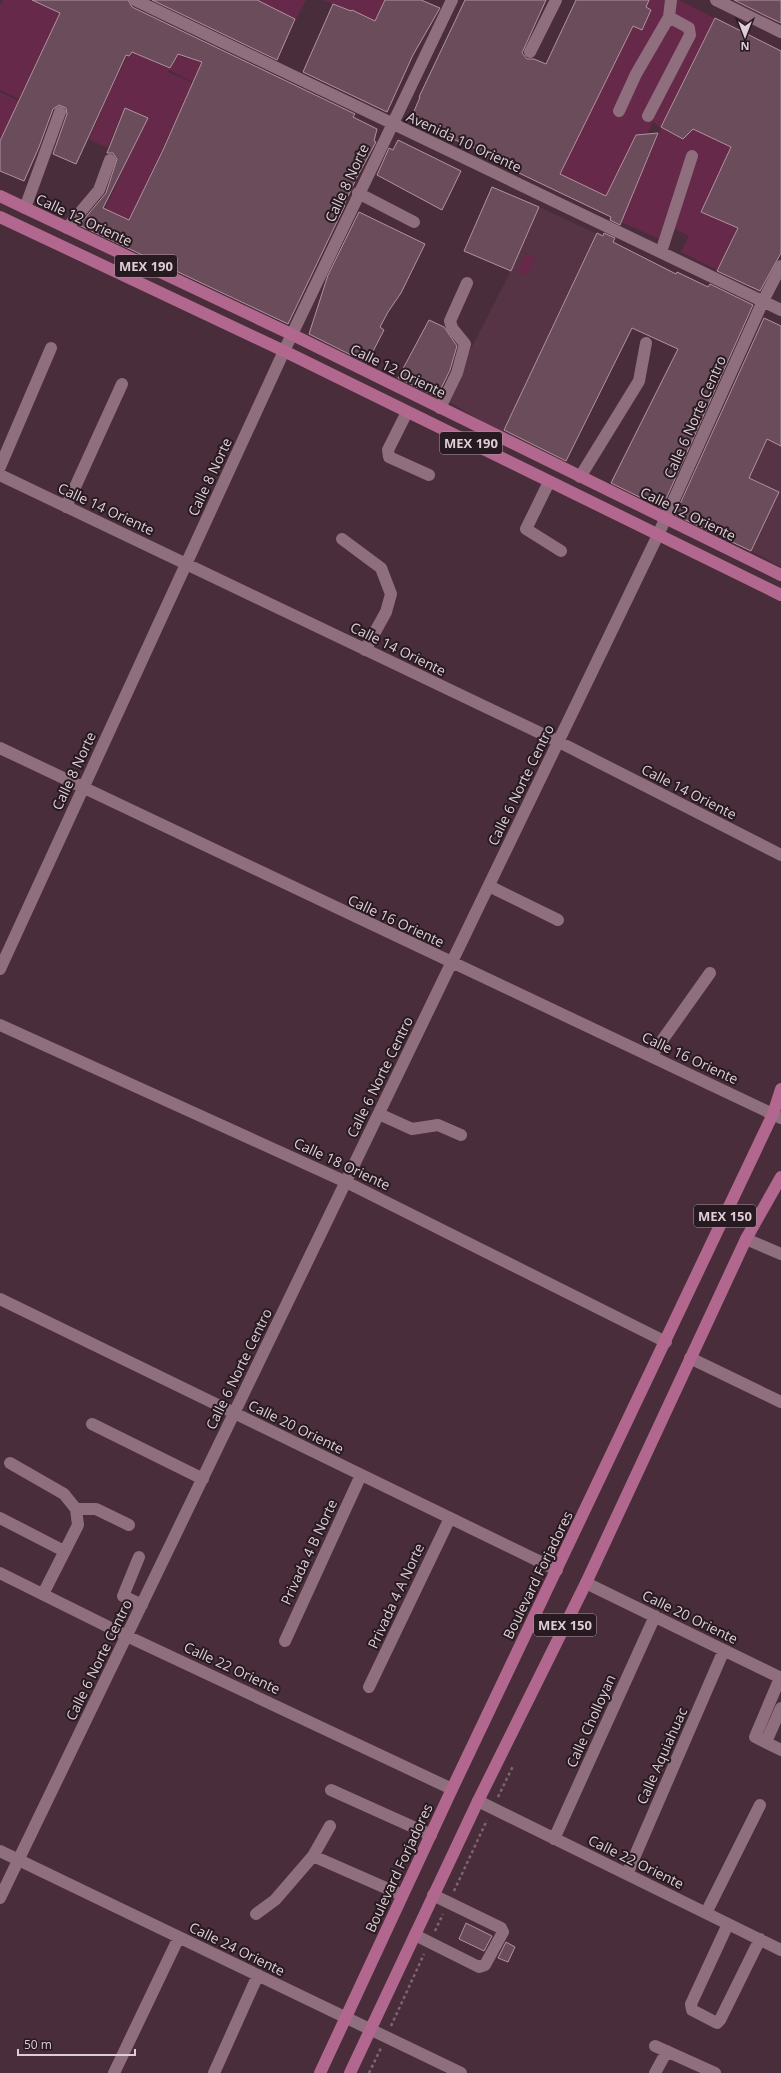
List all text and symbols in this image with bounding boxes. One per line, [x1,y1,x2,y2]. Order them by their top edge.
north arrow [725,16,765,56]
text: N [741,39,749,54]
street label: Avenida 10 Oriente [404,107,525,177]
street label: Calle 8 Norte [320,140,373,225]
street label: Calle 12 Oriente [33,189,136,250]
road number: MEX 190 [115,255,177,277]
street label: Calle 12 Oriente [347,339,449,402]
street label: Calle 6 Norte Centro [659,352,730,481]
road number: MEX 190 [440,432,502,454]
street label: Calle 8 Norte [183,434,236,519]
street label: Calle 14 Oriente [55,478,158,539]
street label: Calle 12 Oriente [637,482,739,545]
street label: Calle 14 Oriente [347,617,449,680]
street label: Calle 6 Norte Centro [483,721,558,848]
street label: Calle 8 Norte [47,728,100,813]
street label: Calle 14 Oriente [638,759,740,824]
street label: Calle 16 Oriente [345,890,448,951]
street label: Calle 6 Norte Centro [342,1013,417,1140]
street label: Calle 16 Oriente [639,1027,742,1088]
street label: Calle 18 Oriente [291,1133,394,1194]
road number: MEX 150 [694,1205,756,1227]
street label: Calle 6 Norte Centro [201,1305,276,1432]
street label: Calle 20 Oriente [245,1395,347,1458]
street label: Privada 4 B Norte [276,1496,341,1608]
street label: Boulevard Forjadores [498,1507,577,1642]
street label: Privada 4 A Norte [363,1540,428,1652]
street label: Calle 20 Oriente [639,1585,741,1648]
street label: Calle 6 Norte Centro [61,1596,136,1723]
road number: MEX 150 [534,1614,596,1636]
street label: Calle 22 Oriente [181,1637,284,1698]
street label: Calle Cholloyan [562,1671,620,1770]
street label: Calle Aquiahuac [632,1704,692,1807]
street label: Boulevard Forjadores [360,1800,437,1935]
street label: Calle 22 Oriente [585,1830,687,1893]
street label: Calle 24 Oriente [186,1917,288,1980]
scale bar [18,2031,135,2057]
text: 50 m [24,2036,52,2053]

